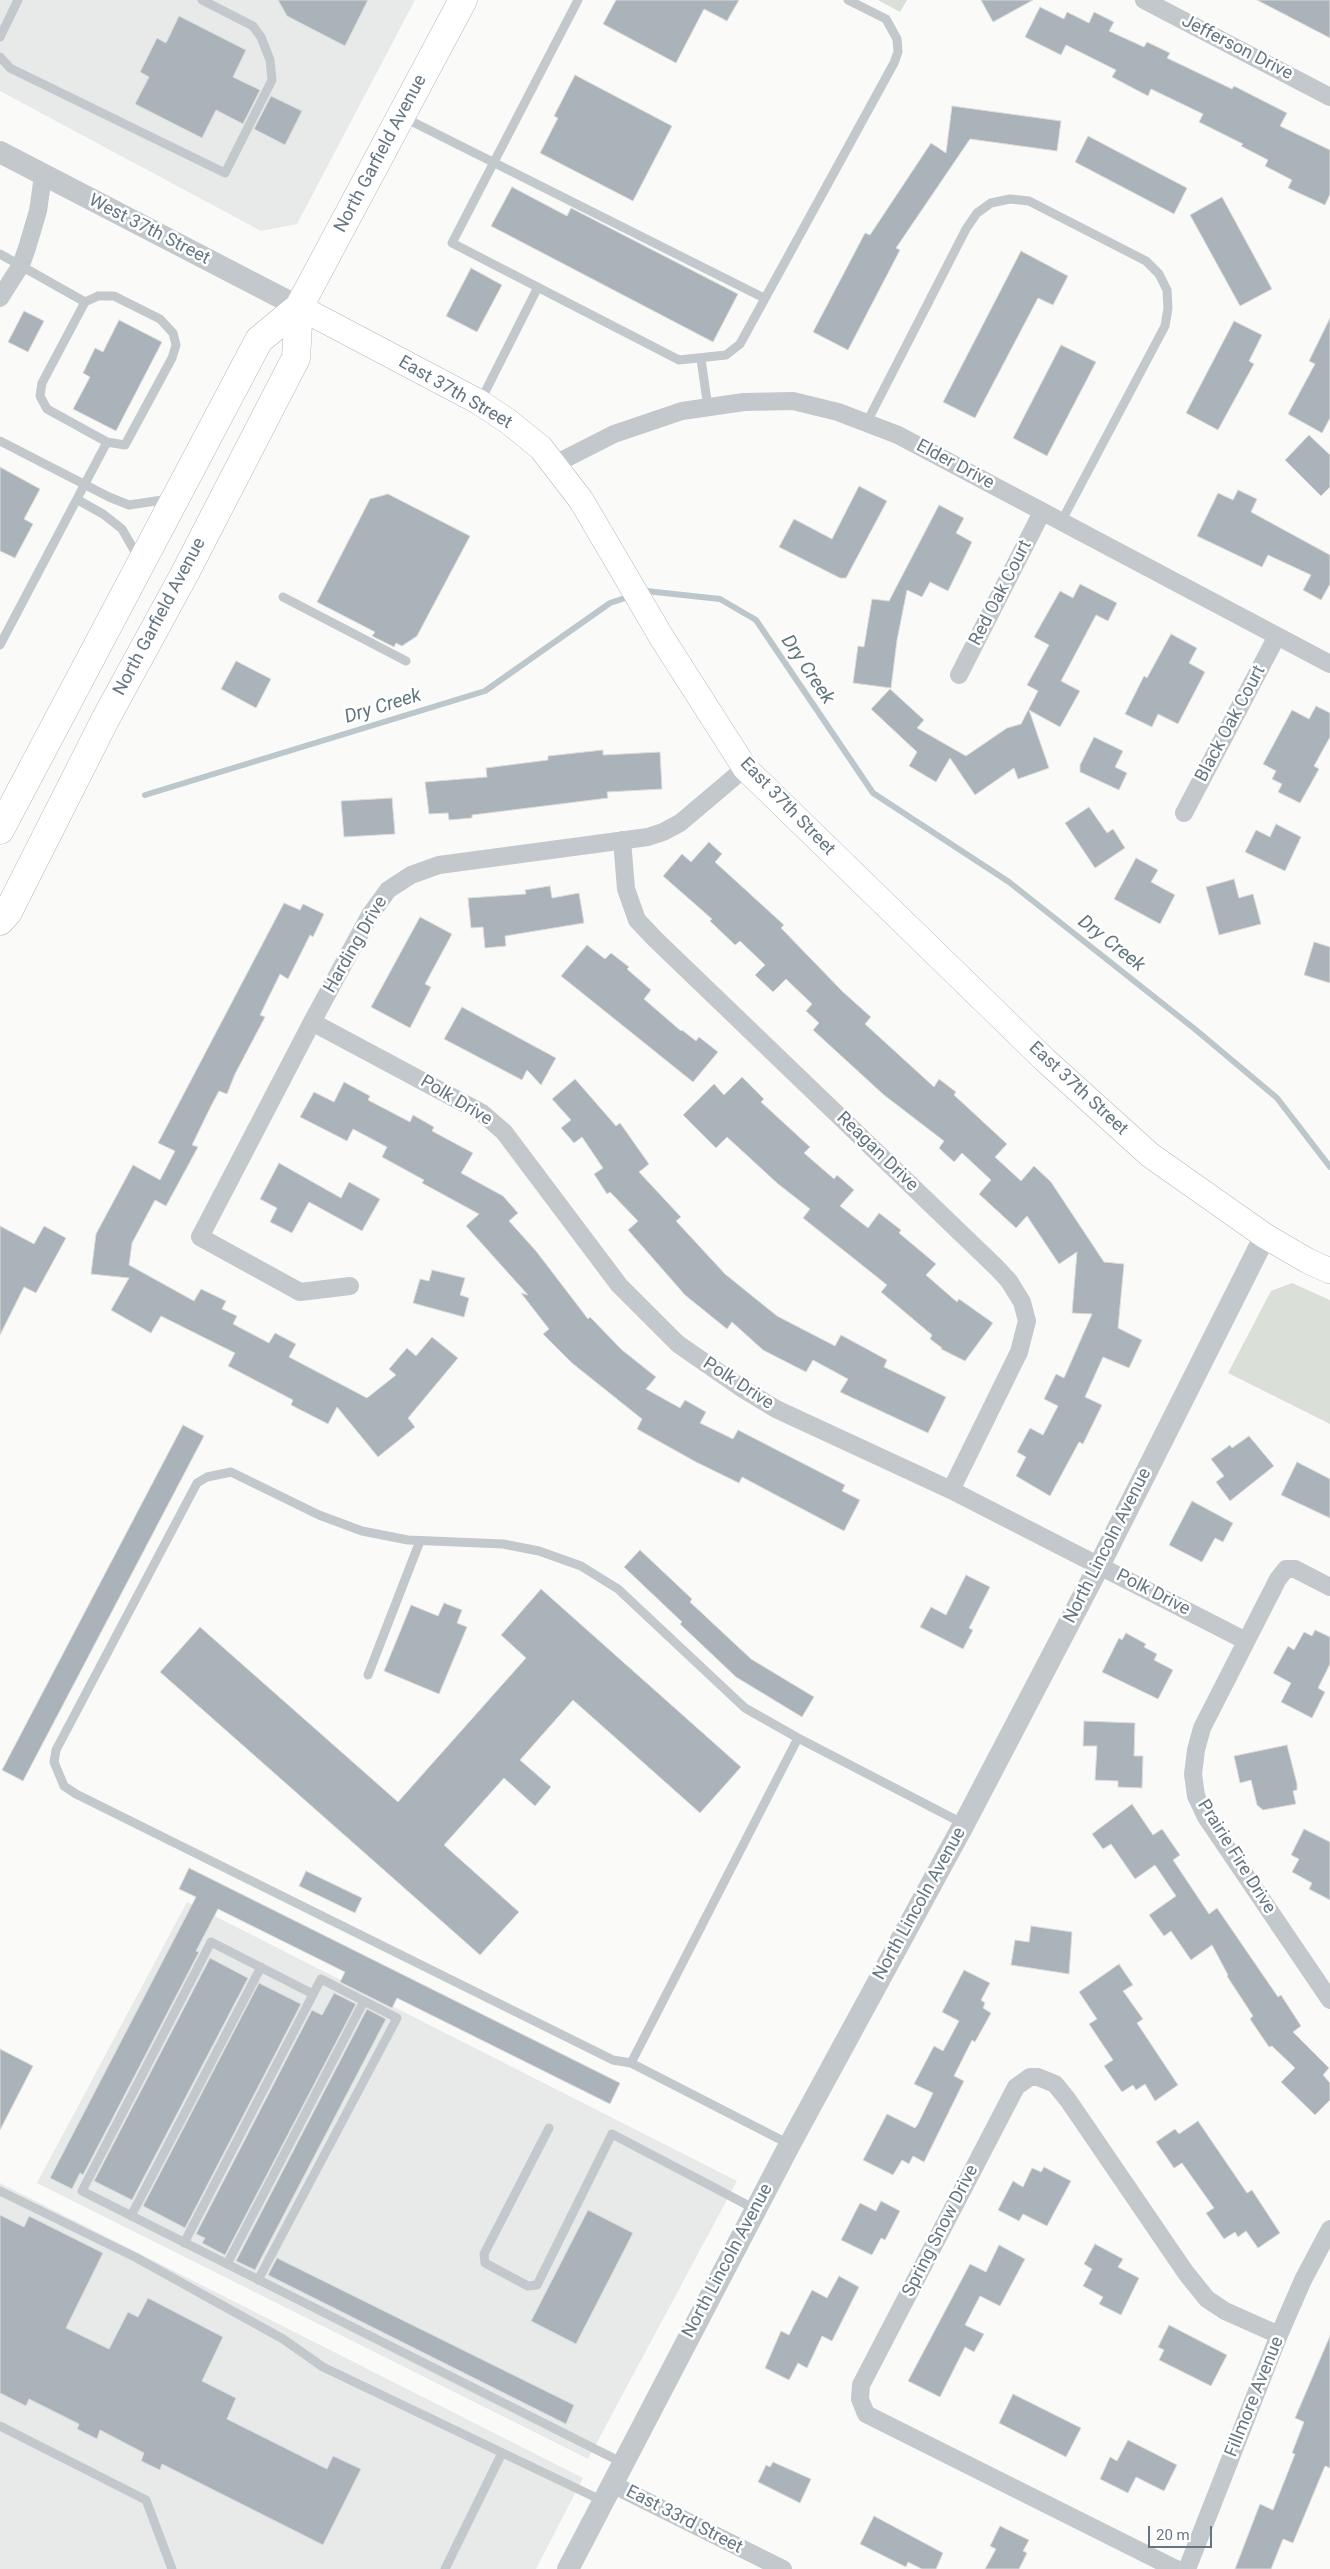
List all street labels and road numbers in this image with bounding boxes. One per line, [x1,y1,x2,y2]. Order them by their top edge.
street label: Jefferson Drive [1178,11,1296,85]
street label: North Garfield Avenue [330,71,432,237]
street label: West 37th Street [85,190,213,270]
street label: East 37th Street [394,352,516,434]
street label: Elder Drive [912,435,998,495]
street label: North Garfield Avenue [109,534,211,700]
street label: Red Oak Court [965,537,1037,649]
street label: Black Oak Court [1191,662,1271,786]
street label: East 37th Street [735,754,839,860]
street label: Harding Drive [320,893,392,997]
street label: East 37th Street [1024,1038,1132,1140]
street label: Polk Drive [416,1071,496,1131]
street label: Reagan Drive [832,1108,922,1196]
street label: Polk Drive [699,1353,777,1415]
street label: North Lincoln Avenue [1060,1465,1156,1627]
street label: Polk Drive [1112,1565,1194,1621]
street label: Prairie Fire Drive [1192,1796,1280,1918]
street label: North Lincoln Avenue [869,1824,971,1984]
street label: Spring Snow Drive [898,2161,984,2301]
street label: North Lincoln Avenue [678,2180,778,2342]
street label: Fillmore Avenue [1221,2334,1289,2460]
street label: East 33rd Street [622,2481,746,2559]

